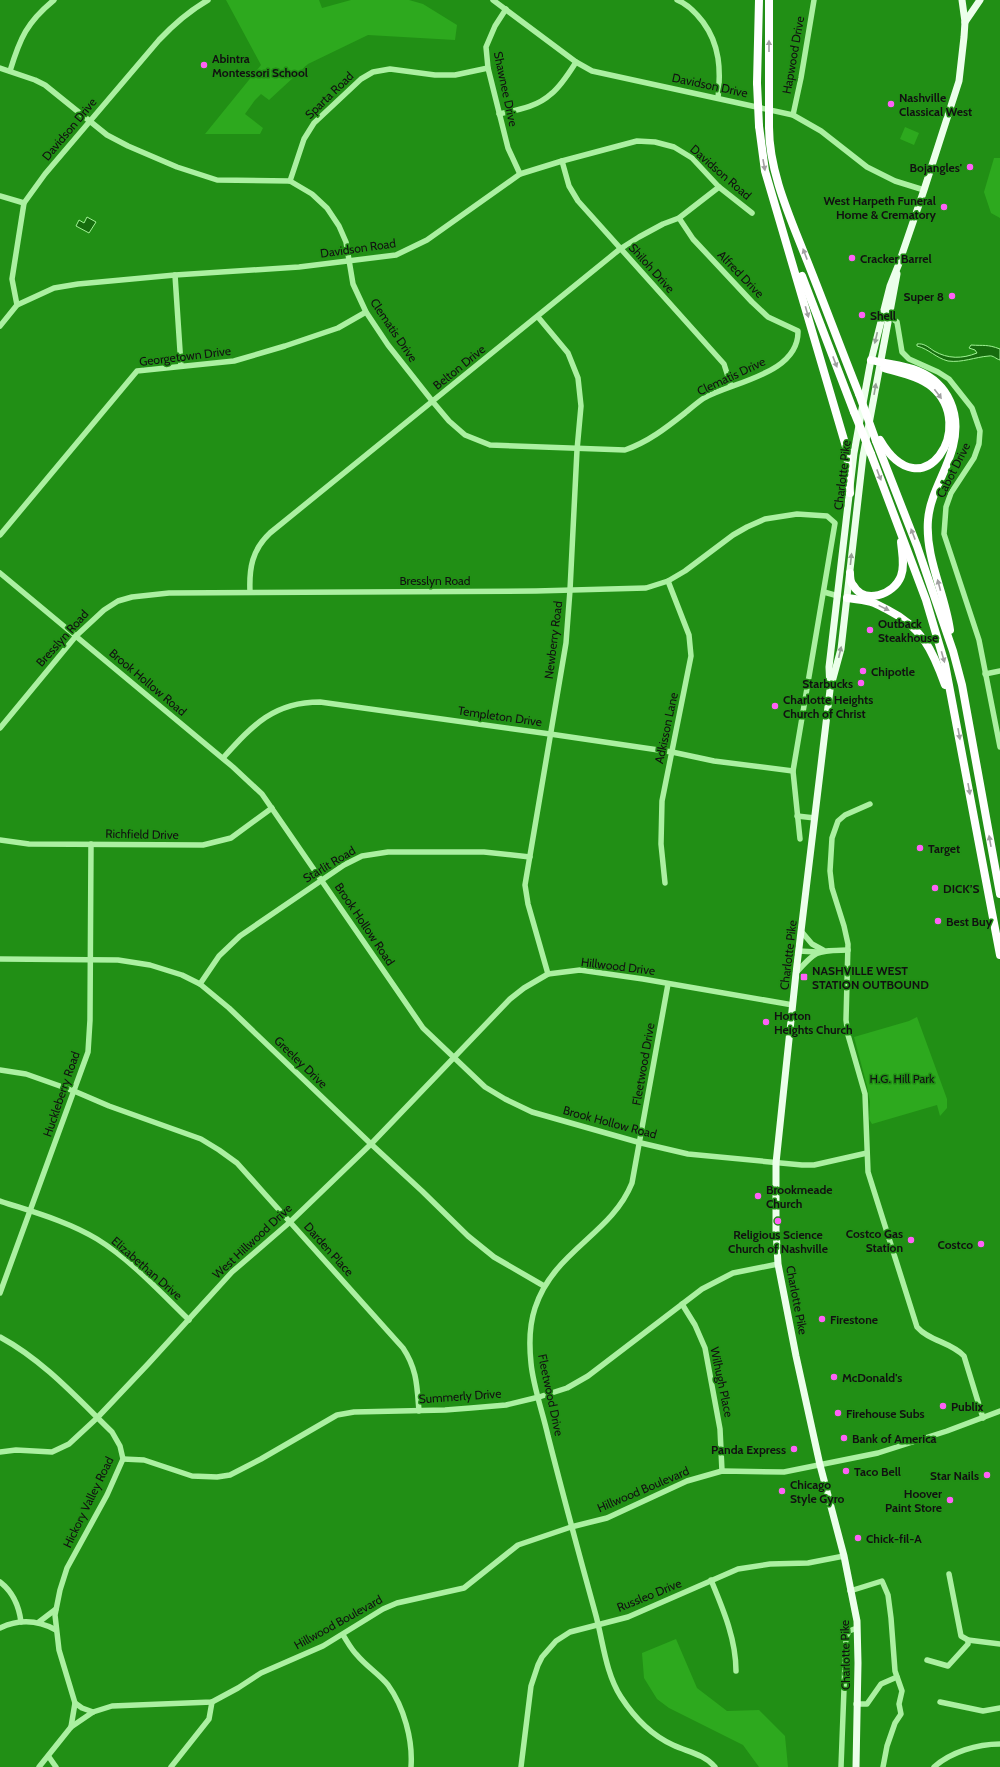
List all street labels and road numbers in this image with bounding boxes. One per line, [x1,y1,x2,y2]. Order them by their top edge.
street label: Hapwood Drive [779,15,807,95]
street label: Shawnee Drive [491,50,521,128]
street label: Sparta Road [302,68,356,122]
street label: Davidson Drive [671,70,749,100]
street label: Davidson Drive [38,95,100,163]
street label: Davidson Road [687,141,755,203]
street label: Davidson Road [319,235,397,261]
street label: Shiloh Drive [626,240,678,296]
street label: Alfred Drive [715,247,767,301]
street label: Clematis Drive [367,295,421,365]
street label: Belton Drive [430,341,488,393]
street label: Georgetown Drive [138,343,232,369]
street label: Clematis Drive [694,354,768,398]
street label: Charlotte Pike [830,439,854,511]
street label: Cabot Drive [933,440,973,500]
street label: Bresslyn Road [399,573,471,588]
street label: Newberry Road [541,600,565,680]
street label: Bresslyn Road [33,607,91,669]
street label: Brook Hollow Road [106,645,190,719]
street label: Adkisson Lane [651,691,681,765]
street label: Templeton Drive [457,703,543,729]
street label: Richfield Drive [105,826,179,842]
street label: Starlit Road [300,842,358,886]
street label: Brook Hollow Road [332,880,398,968]
street label: Charlotte Pike [776,919,800,991]
street label: Hillwood Drive [580,954,656,978]
street label: Fleetwood Drive [628,1022,658,1106]
street label: Greeley Drive [271,1033,331,1091]
street label: Huckleberry Road [39,1049,83,1139]
street label: Brook Hollow Road [561,1102,659,1142]
street label: West Hillwood Drive [209,1200,295,1282]
street label: Darden Place [301,1219,357,1279]
street label: Elizabethan Drive [109,1233,185,1303]
street label: Charlotte Pike [783,1264,811,1336]
street label: Wilhugh Place [707,1345,737,1419]
street label: Fleetwood Drive [535,1353,567,1437]
street label: Summerly Drive [418,1386,502,1406]
street label: Hickory Valley Road [59,1454,117,1550]
street label: Hillwood Boulevard [595,1463,691,1515]
street label: Russleo Drive [614,1575,684,1615]
street label: Hillwood Boulevard [291,1592,385,1652]
street label: Charlotte Pike [837,1620,853,1690]

